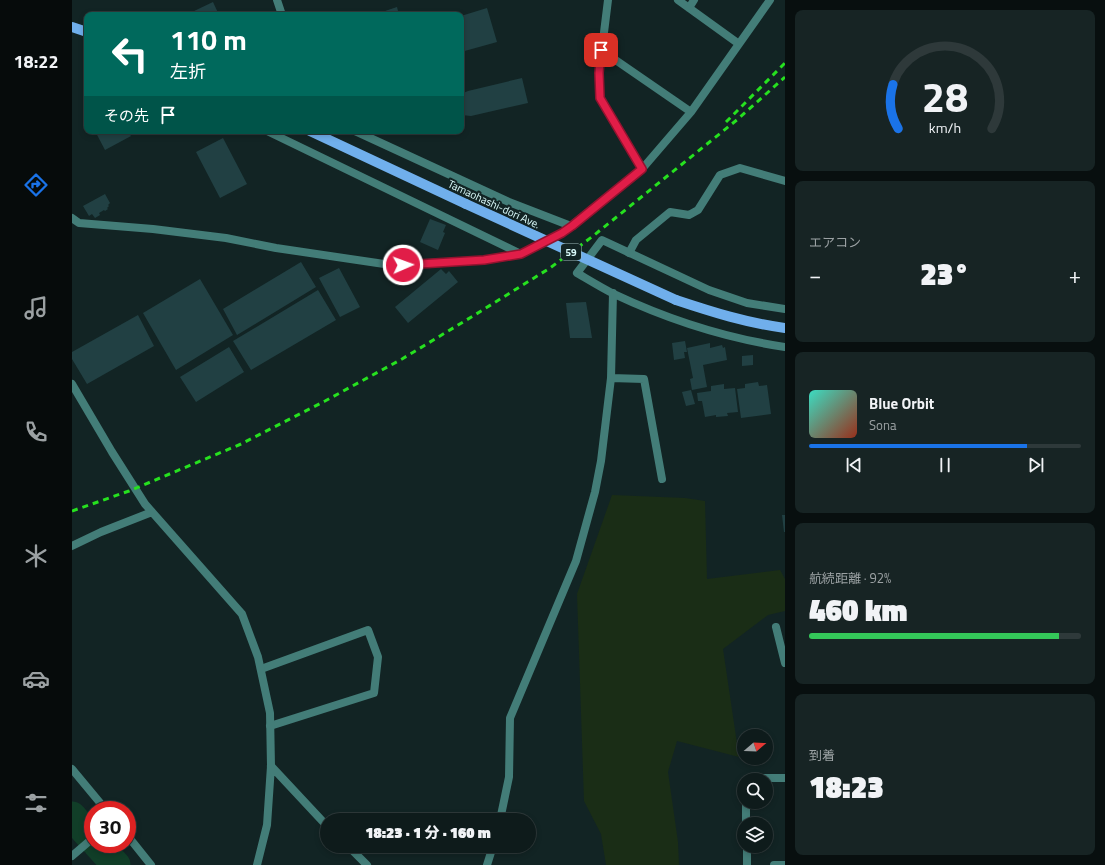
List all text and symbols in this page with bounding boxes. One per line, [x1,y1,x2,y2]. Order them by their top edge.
text: 110 m [170,18,247,61]
icon: left [104,28,156,80]
pin [584,33,618,67]
icon: arrive [590,39,612,61]
text: 18:22 [14,48,58,75]
text: 左折 [170,58,206,85]
text: 28 [922,64,968,127]
text: その先 [104,104,149,127]
icon: arrive [157,104,179,126]
text: km/h [929,116,961,138]
icon: directions [22,171,50,199]
street label: Tamaohashi-dori Ave. [445,176,543,232]
text: エアコン [809,232,861,252]
position arrow [382,244,424,286]
road number: 59 [561,244,581,260]
text: 23° [920,251,970,297]
text: − [809,258,821,292]
text: + [1069,258,1081,292]
icon: music [22,294,50,322]
text: Blue Orbit [869,392,934,415]
text: Sona [869,415,896,435]
icon: phone [22,418,50,446]
icon: previous [843,454,865,476]
icon: pause [934,454,956,476]
icon: next [1025,454,1047,476]
icon: climate [22,542,50,570]
text: 航続距離 · 92% [809,568,891,588]
text: 460 km [809,587,907,633]
icon: car [22,665,50,693]
north arrow [737,729,773,765]
map controls [737,729,773,853]
text: 到着 [809,745,835,765]
text: 18:23 [809,764,884,810]
button: search [737,773,773,809]
icon: filters [22,789,50,817]
speed limit sign: 30 [84,801,136,853]
button: layers [737,817,773,853]
text: 18:23 · 1 分 · 160 m [365,821,491,844]

